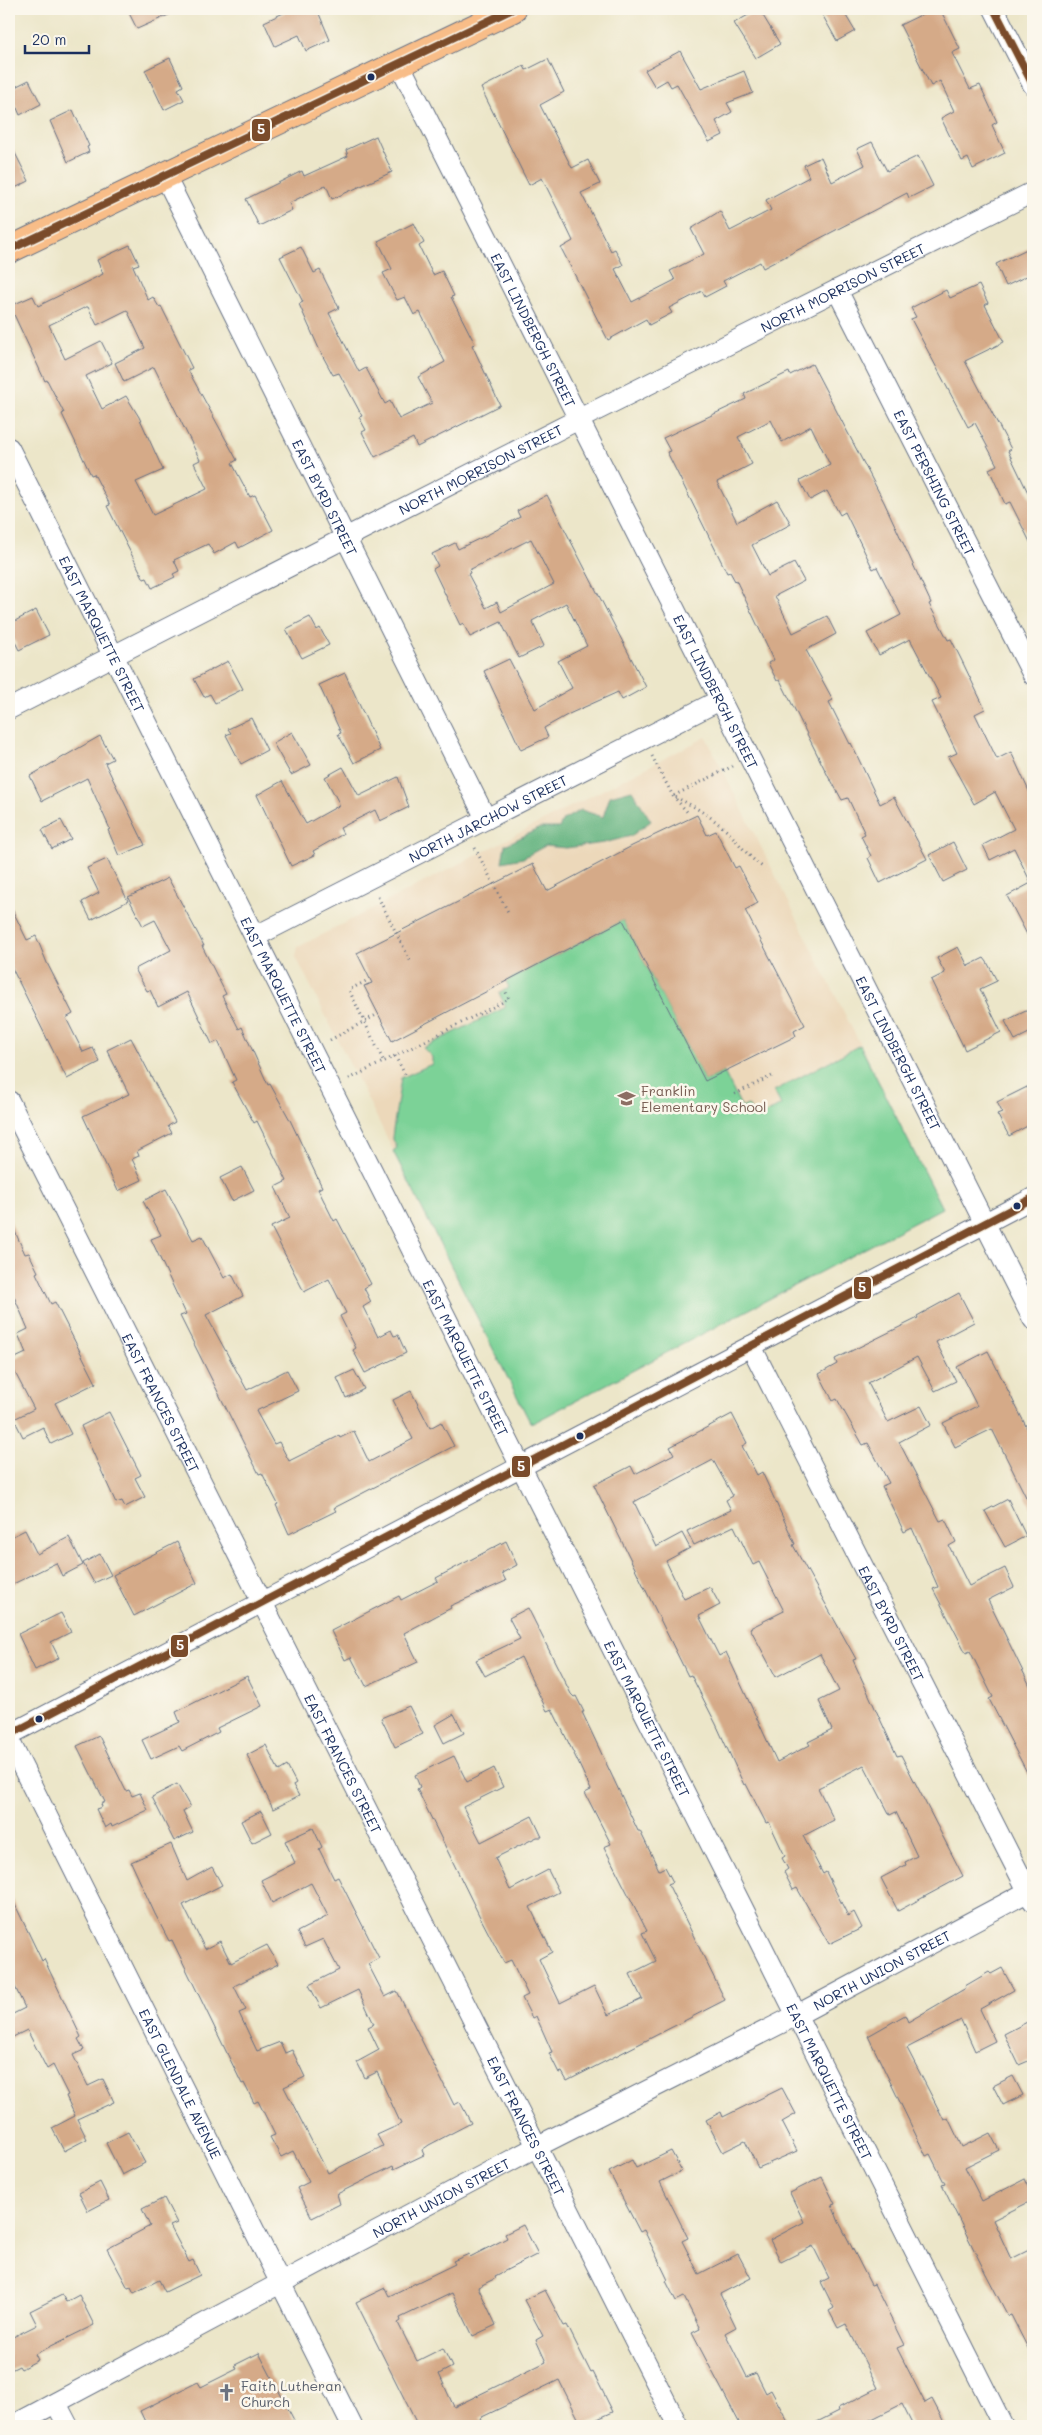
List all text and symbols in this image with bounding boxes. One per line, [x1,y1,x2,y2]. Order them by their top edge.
scale bar [25,22,89,54]
text: 20 m [32,29,66,49]
unlabelled marker [366,72,376,82]
line badge: 5 [251,118,271,142]
text: 5 [257,119,265,138]
street label: NORTH MORRISON STREET [757,238,928,336]
street label: EAST LINDBERGH STREET [487,250,581,410]
street label: EAST PERSHING STREET [890,406,980,559]
street label: NORTH MORRISON STREET [395,419,566,519]
street label: EAST BYRD STREET [288,436,362,559]
street label: EAST MARQUETTE STREET [55,552,150,715]
street label: EAST LINDBERGH STREET [669,611,763,772]
street label: NORTH JARCHOW STREET [405,770,570,866]
street label: EAST MARQUETTE STREET [237,913,331,1076]
street label: EAST LINDBERGH STREET [852,973,946,1134]
place label: Franklin Elementary School [641,1081,767,1116]
school or university icon: Franklin Elementary School [617,1088,637,1108]
unlabelled marker [1012,1201,1022,1211]
street label: EAST MARQUETTE STREET [419,1276,513,1439]
line badge: 5 [853,1276,872,1300]
text: 5 [858,1277,866,1296]
street label: EAST FRANCES STREET [118,1330,205,1476]
unlabelled marker [575,1431,585,1441]
line badge: 5 [511,1455,531,1478]
text: 5 [517,1456,525,1475]
street label: EAST BYRD STREET [855,1562,929,1685]
line badge: 5 [170,1634,189,1658]
text: 5 [176,1635,184,1654]
street label: EAST MARQUETTE STREET [600,1637,695,1800]
street label: EAST FRANCES STREET [300,1690,387,1836]
unlabelled marker [34,1714,44,1724]
street label: NORTH UNION STREET [810,1925,954,2014]
street label: EAST MARQUETTE STREET [783,2000,877,2163]
street label: EAST GLENDALE AVENUE [135,2005,226,2162]
street label: EAST FRANCES STREET [483,2053,570,2199]
street label: NORTH UNION STREET [369,2153,513,2242]
place label: Faith Lutheran Church [241,2376,342,2411]
church icon: Faith Lutheran Church [217,2383,237,2403]

